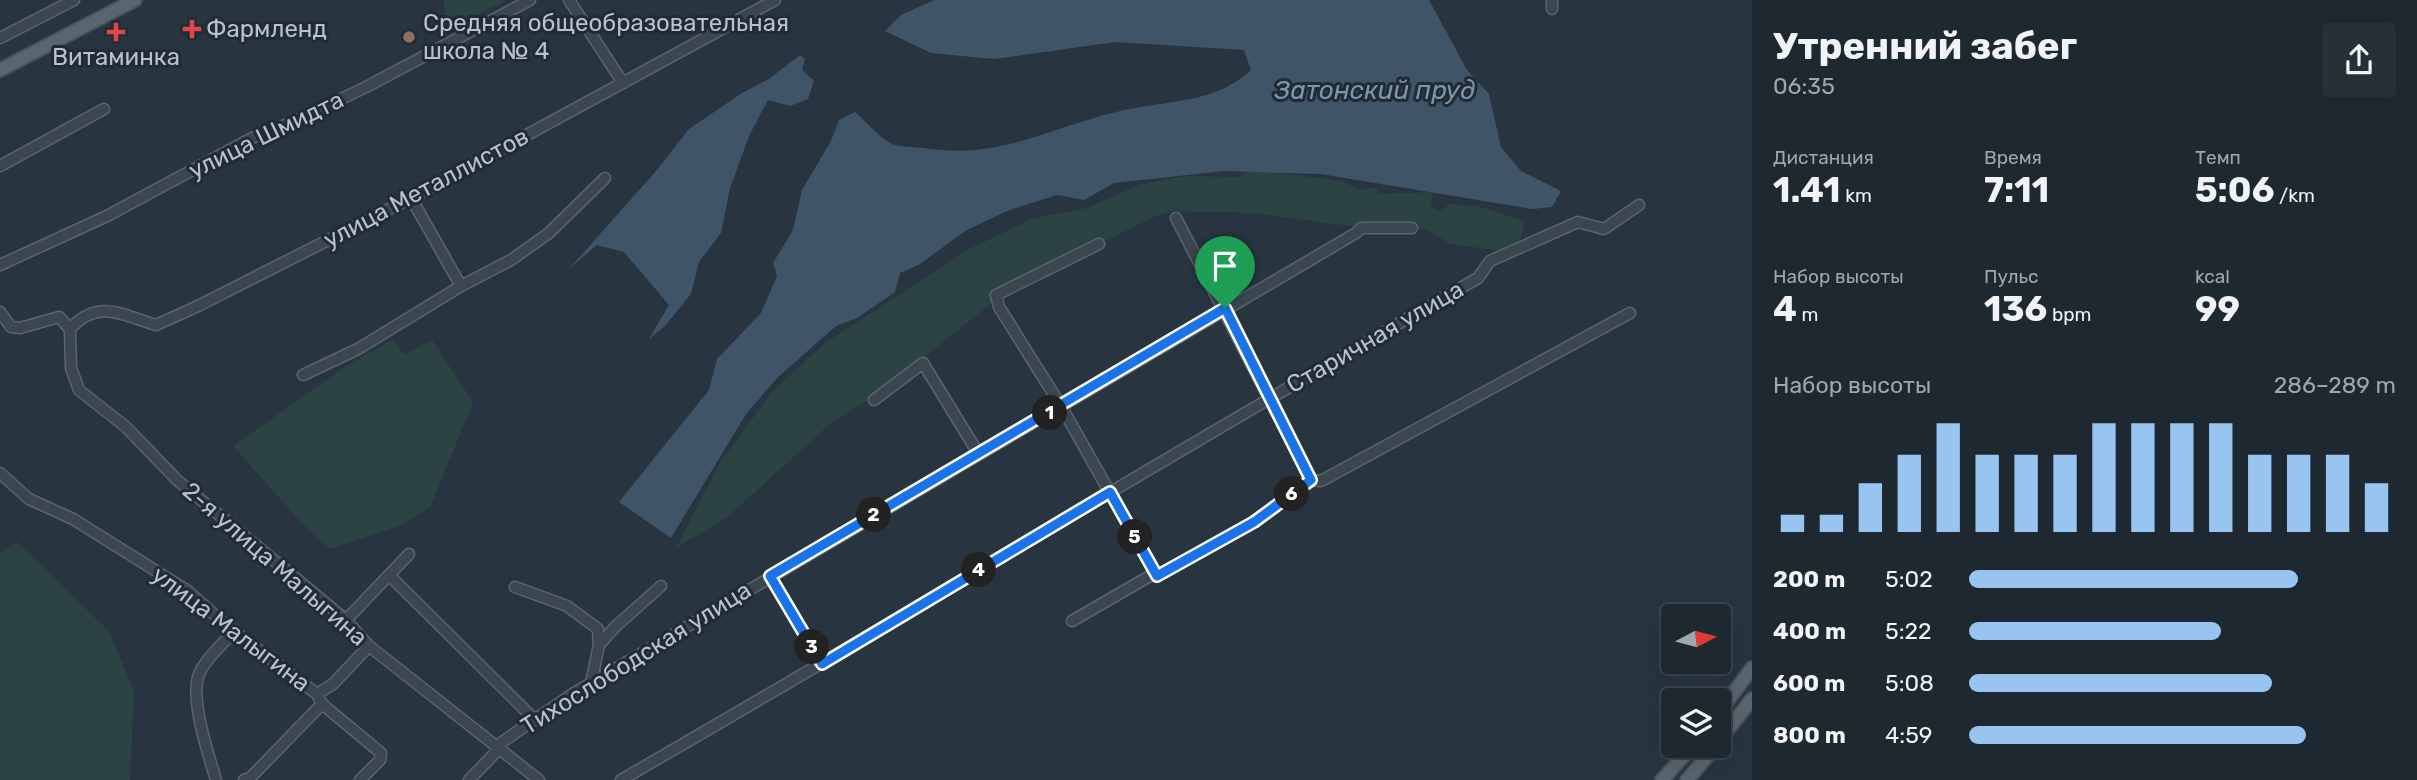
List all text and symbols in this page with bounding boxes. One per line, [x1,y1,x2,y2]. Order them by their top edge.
place label: Средняя общеобразовательная школа № 4 [423,9,789,65]
place label: Фармленд [206,15,327,43]
marker: Фармленд [184,21,200,37]
text: Утренний забег [1773,23,2077,69]
button: share [2322,23,2396,97]
marker: Витаминка [108,24,124,40]
marker: Средняя общеобразовательная школа № 4 [401,29,417,45]
place label: Витаминка [52,43,180,71]
text: 06:35 [1773,72,1835,100]
water label: Затонский пруд [1273,75,1476,106]
street label: улица Шмидта [184,85,348,185]
street label: улица Металлистов [319,122,533,254]
text: Дистанция [1773,146,1874,169]
text: Время [1984,146,2042,169]
text: Темп [2195,146,2241,169]
text: 1.41 [1773,169,1841,211]
text: 7:11 [1984,169,2049,211]
text: 5:06 [2195,169,2274,211]
text: km [1841,184,1872,207]
text: /km [2274,184,2315,207]
pin [1195,236,1255,308]
icon: arrive [1206,247,1244,285]
text: Набор высоты [1773,265,1904,288]
text: Пульс [1984,265,2038,288]
text: kcal [2195,265,2230,288]
street label: Старичная улица [1282,275,1468,399]
text: 4 [1773,288,1797,330]
text: 136 [1984,288,2047,330]
text: 99 [2195,288,2240,330]
text: m [1797,303,1818,326]
text: bpm [2047,303,2091,326]
text: Набор высоты [1773,371,1931,399]
text: 286–289 m [2274,371,2396,399]
pin: 1 [1032,396,1068,430]
text: 1 [1045,401,1054,424]
street label: 2-я улица Малыгина [177,476,373,652]
pin: 6 [1274,476,1310,512]
text: 6 [1285,482,1298,505]
pin: 2 [856,498,892,532]
text: 2 [867,503,880,526]
pin: 5 [1118,520,1152,554]
text: 5 [1128,525,1141,548]
pin: 4 [962,552,996,588]
text: 4 [972,558,985,581]
street label: улица Малыгина [146,560,316,698]
text: 200 m [1773,565,1845,593]
text: 5:02 [1885,565,1933,593]
street label: Тихослободская улица [516,576,756,740]
north arrow [1661,604,1731,674]
map controls [1661,604,1731,758]
text: 400 m [1773,617,1846,645]
text: 5:22 [1885,617,1932,645]
pin: 3 [794,630,830,664]
text: 3 [805,635,818,658]
text: 600 m [1773,669,1845,697]
text: 5:08 [1885,669,1934,697]
button: layers [1661,688,1731,758]
text: 800 m [1773,721,1846,749]
text: 4:59 [1885,721,1932,749]

